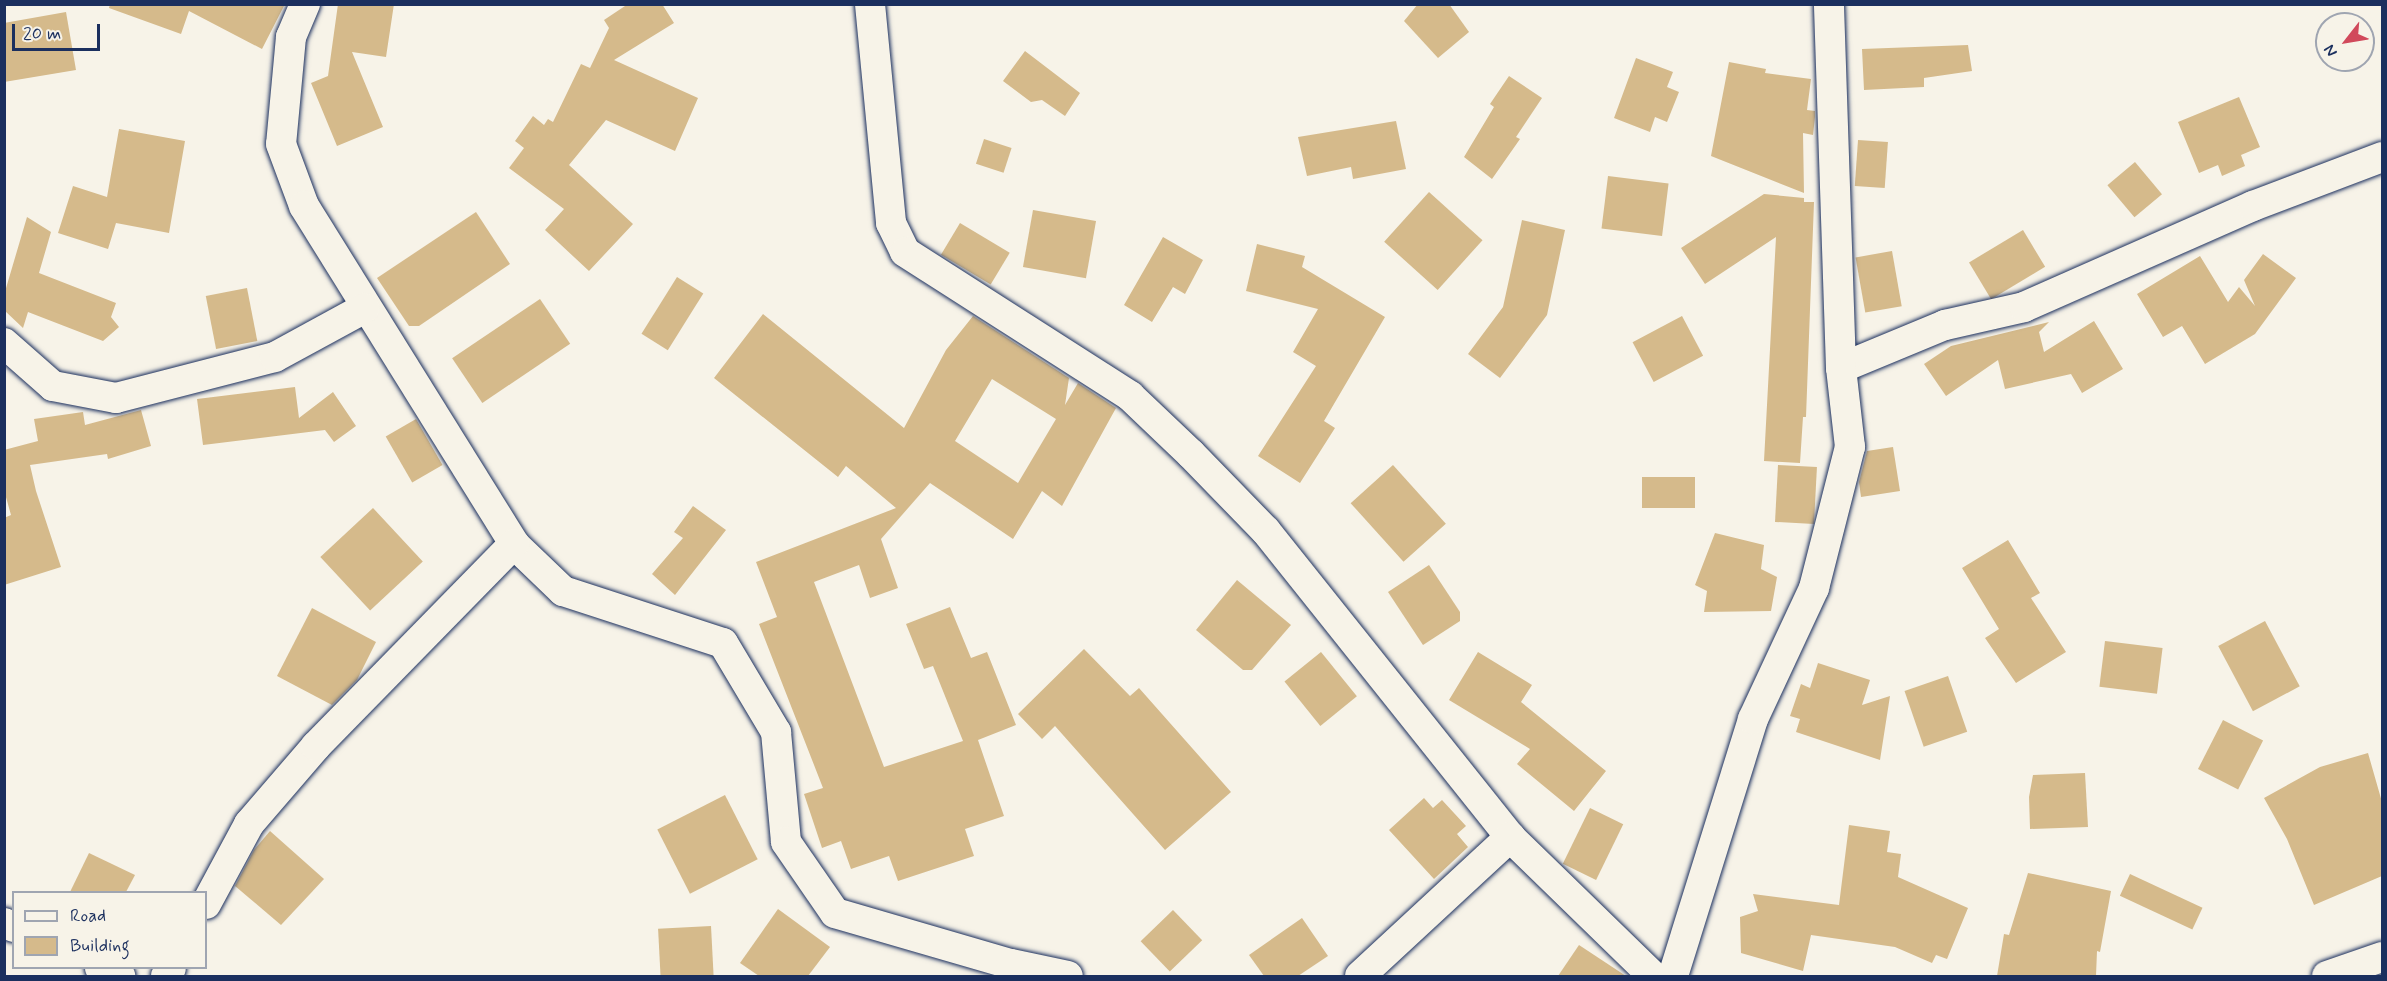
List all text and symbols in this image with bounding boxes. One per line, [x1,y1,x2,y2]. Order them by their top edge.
scale bar [15,12,104,50]
north arrow [2315,12,2375,72]
text: 20 m [23,22,61,46]
text: N [2319,41,2343,60]
legend [12,891,207,969]
text: Road [70,904,106,928]
text: Building [70,934,130,958]

